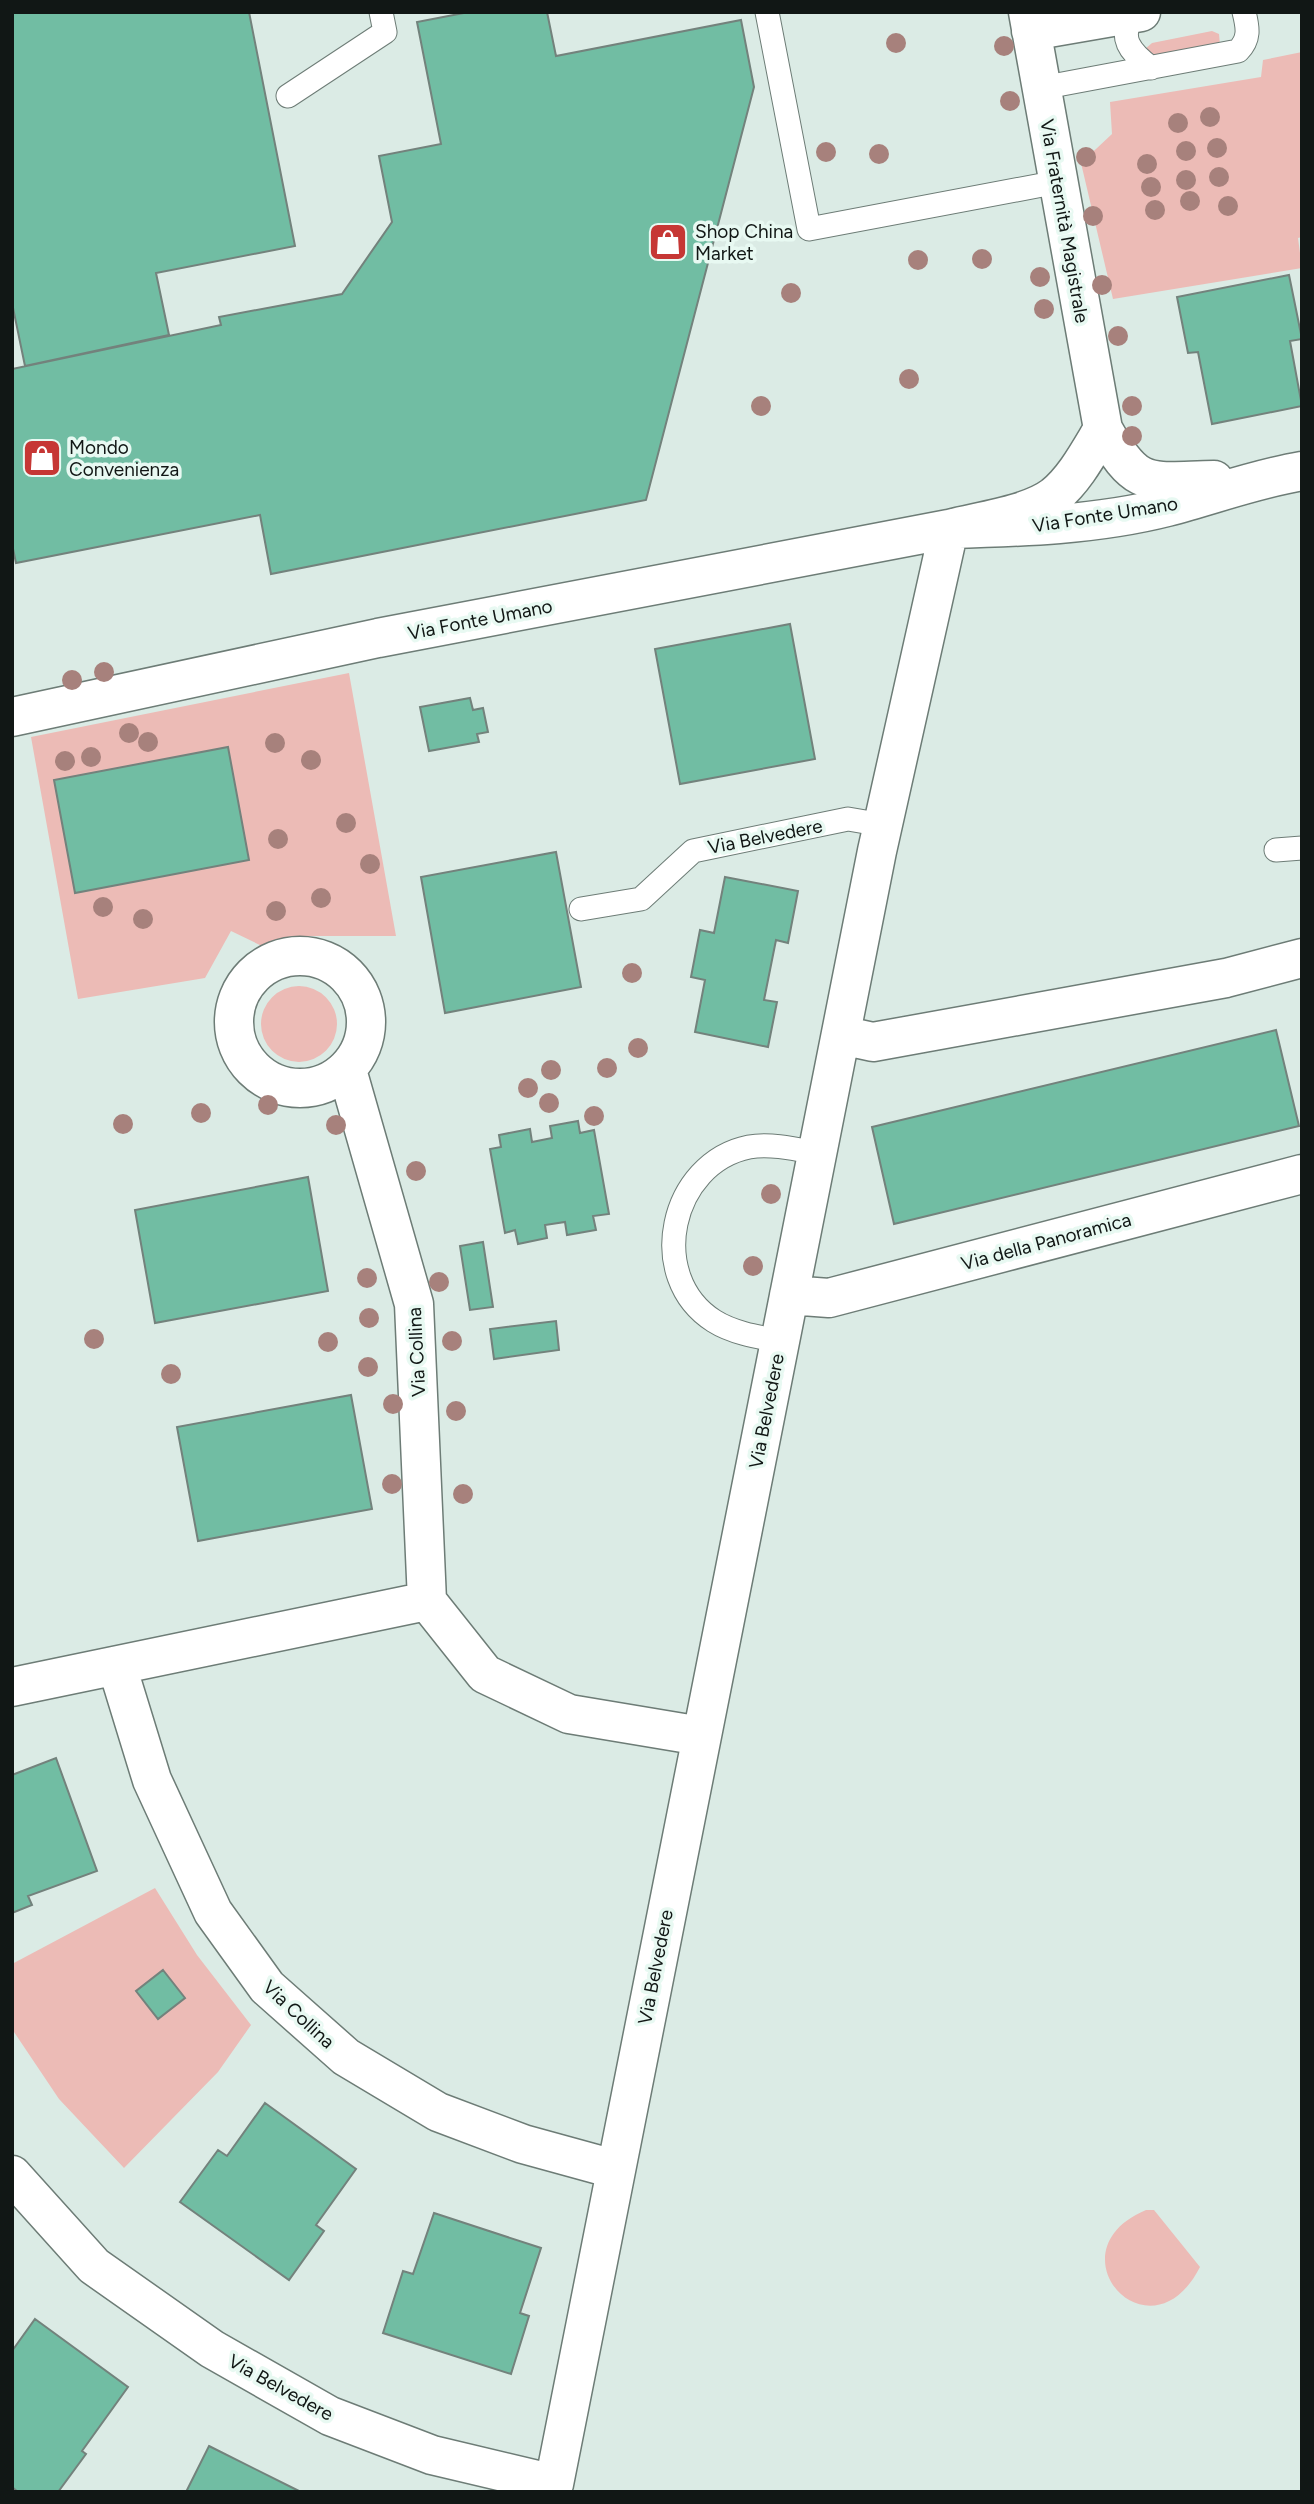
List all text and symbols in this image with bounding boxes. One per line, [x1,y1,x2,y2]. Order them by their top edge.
street label: Via Fraternità Magistrale [1035,117,1094,325]
place label: Shop China Market [695,220,793,265]
shop icon: Shop China Market [647,221,689,263]
place label: Mondo Convenienza [69,436,179,481]
shop icon: Mondo Convenienza [21,437,63,479]
street label: Via Fonte Umano [1031,492,1179,537]
street label: Via Fonte Umano [406,594,554,645]
street label: Via Belvedere [706,814,824,859]
street label: Via della Panoramica [959,1208,1134,1275]
street label: Via Collina [403,1307,430,1397]
street label: Via Belvedere [744,1352,789,1470]
street label: Via Belvedere [633,1908,678,2026]
street label: Via Collina [258,1975,339,2053]
street label: Via Belvedere [224,2349,337,2426]

